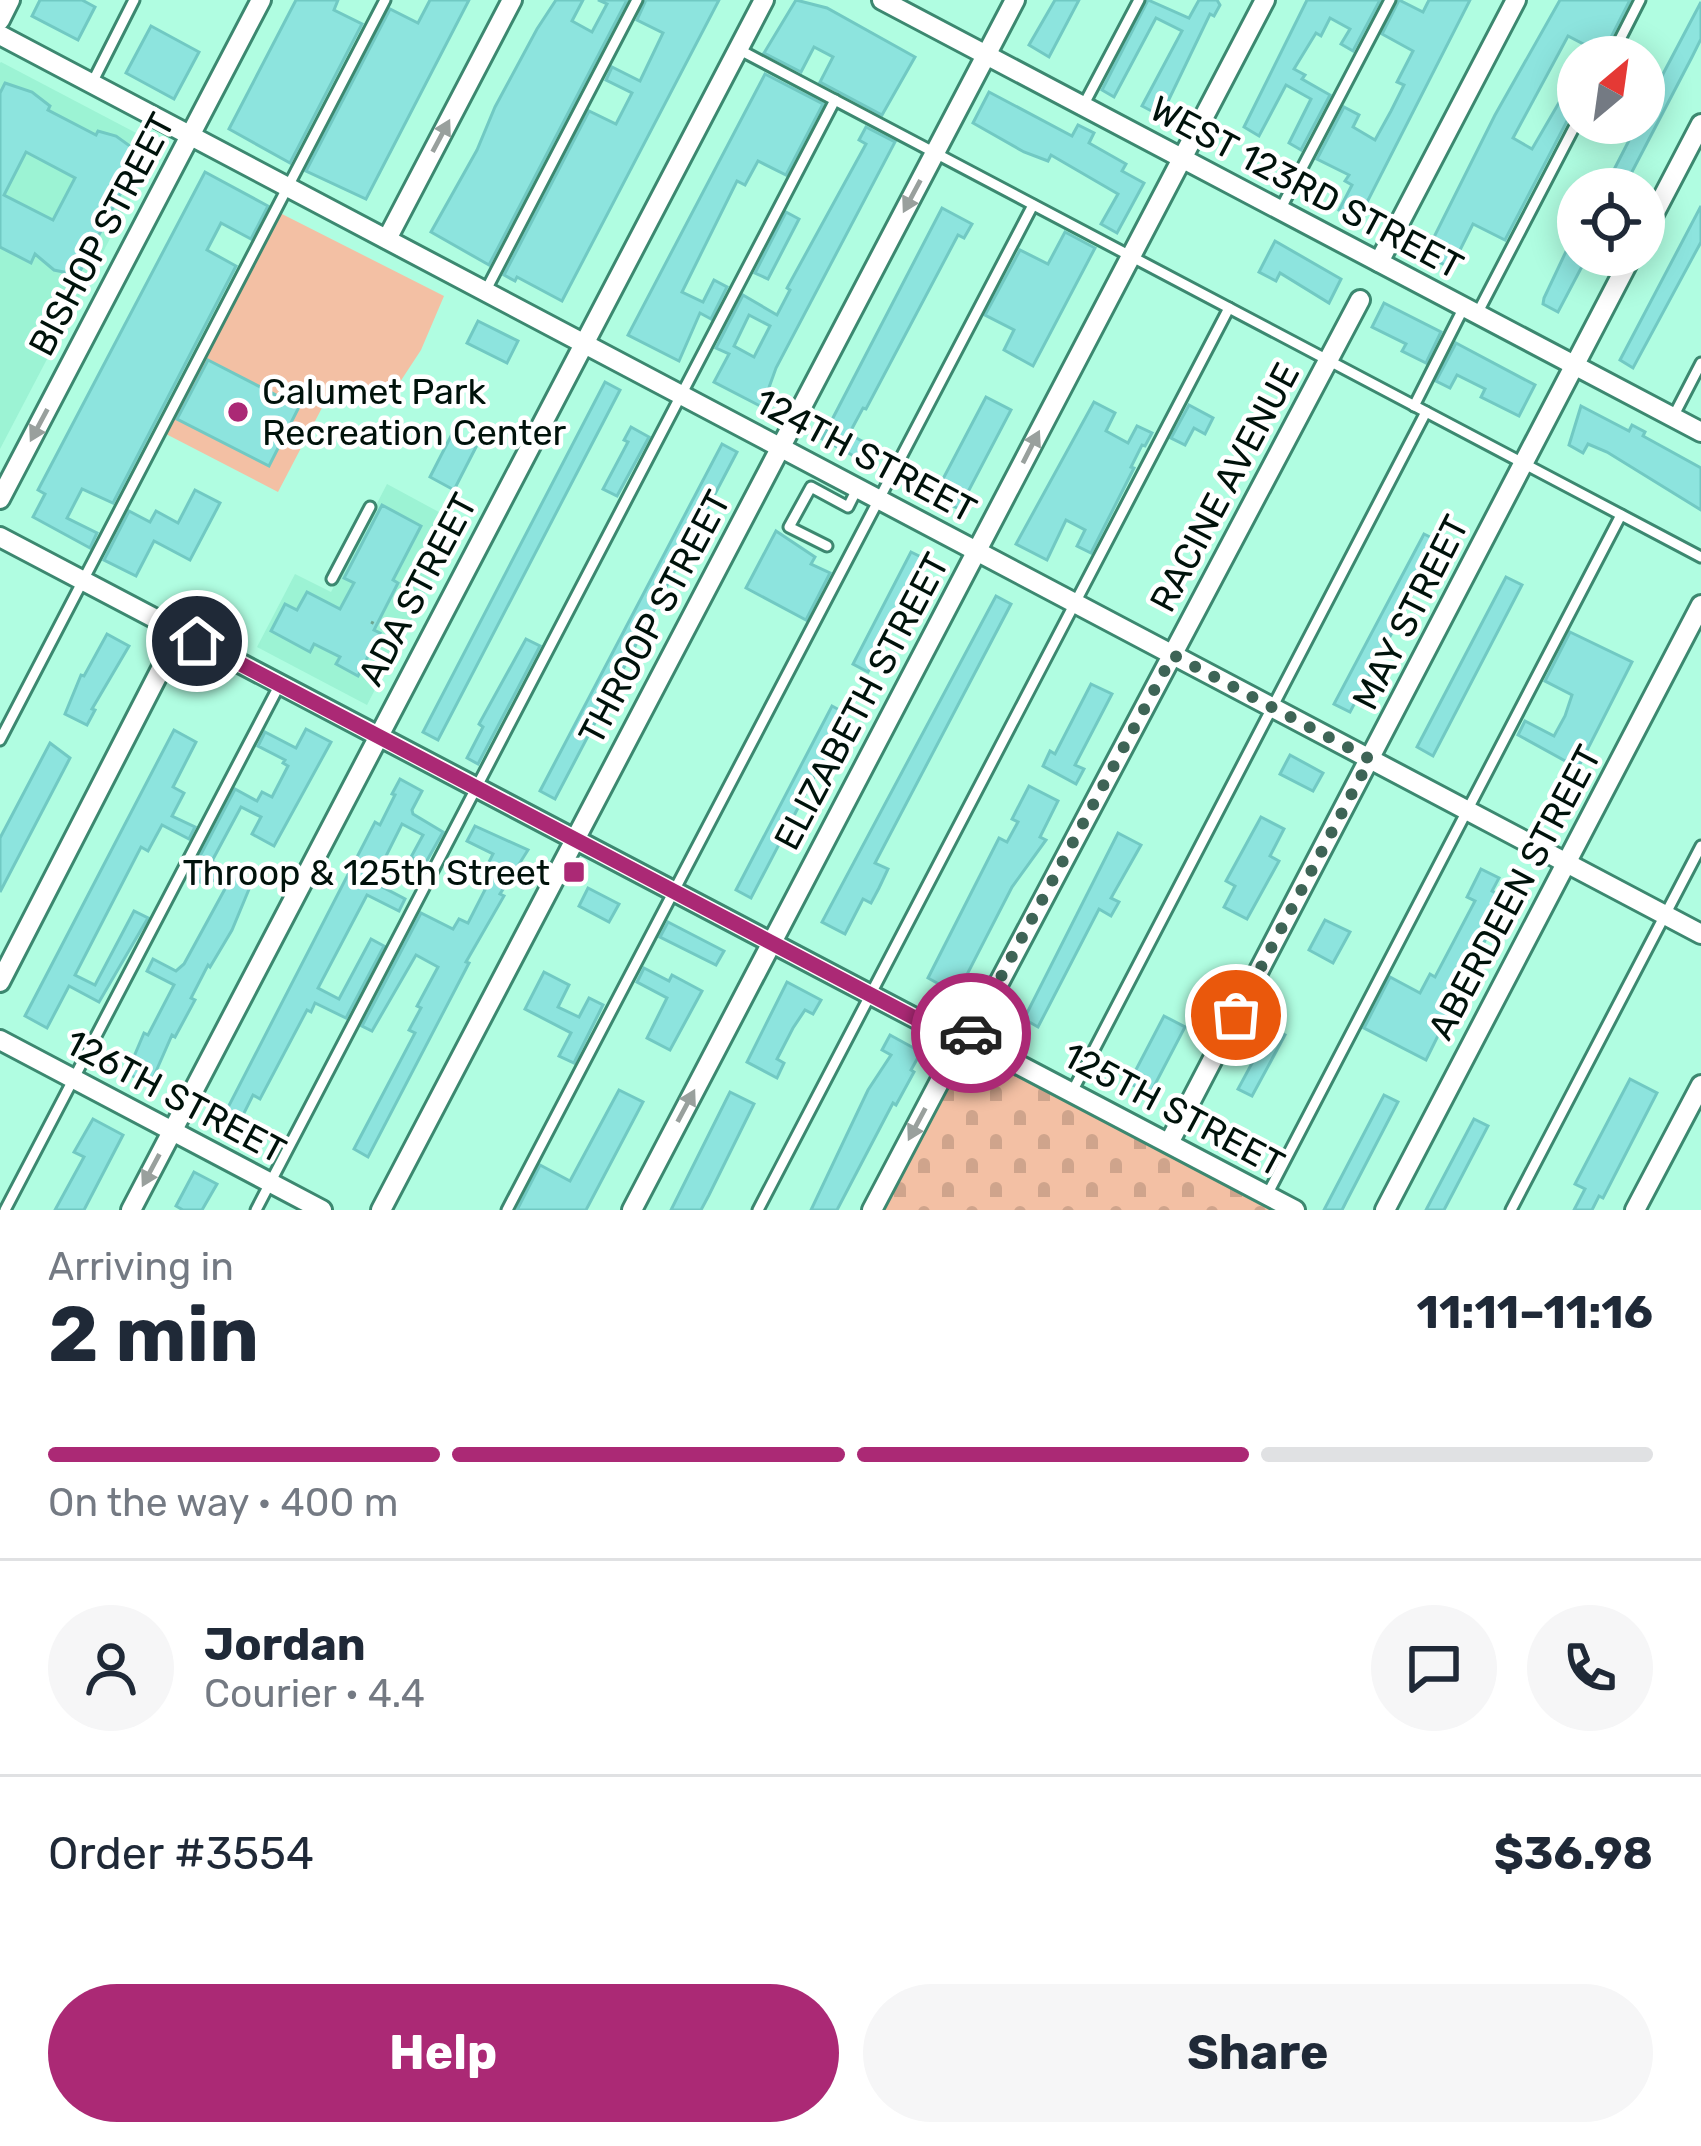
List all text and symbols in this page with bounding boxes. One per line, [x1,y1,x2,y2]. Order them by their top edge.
north arrow [1557,36,1665,144]
map controls [1557,36,1665,276]
street label: WEST 123RD STREET [1143,87,1470,288]
street label: BISHOP STREET [19,106,183,363]
one-way arrow [430,118,451,153]
button: locate [1557,168,1665,276]
one-way arrow [902,178,923,213]
street label: RACINE AVENUE [1141,355,1308,619]
place label: Calumet Park Recreation Center [262,370,567,454]
street label: 124TH STREET [748,379,984,532]
marker: Calumet Park Recreation Center [225,399,251,425]
one-way arrow [29,408,49,443]
one-way arrow [1020,430,1041,465]
street label: THROOP STREET [570,483,739,751]
street label: ADA STREET [349,486,486,693]
street label: MAY STREET [1343,508,1478,717]
street label: ELIZABETH STREET [765,546,958,857]
pin [146,590,248,692]
icon: home [164,608,230,674]
street label: ABERDEEN STREET [1419,738,1610,1047]
place label: Throop & 125th Street [182,851,550,894]
marker: Throop & 125th Street [561,859,587,885]
pin [1185,964,1287,1066]
courier [911,973,1031,1093]
icon: bag [1203,982,1269,1048]
icon: car [938,1000,1004,1066]
street label: 126TH STREET [58,1020,293,1173]
street label: 125TH STREET [1056,1033,1292,1186]
one-way arrow [676,1089,696,1124]
one-way arrow [907,1107,928,1142]
one-way arrow [142,1153,162,1188]
text: Arriving in [48,1244,234,1290]
text: 11:11–11:16 [1417,1286,1653,1339]
text: 2 min [48,1288,259,1381]
text: On the way · 400 m [48,1480,399,1526]
button: person [48,1605,174,1731]
button: chat [1371,1605,1497,1731]
button: phone [1527,1605,1653,1731]
text: Jordan [204,1618,366,1671]
text: Courier · 4.4 [204,1671,425,1717]
text: Order #3554 [48,1827,314,1880]
text: $36.98 [1494,1827,1653,1880]
button: Help [48,1984,839,2122]
button: Share [863,1984,1653,2122]

